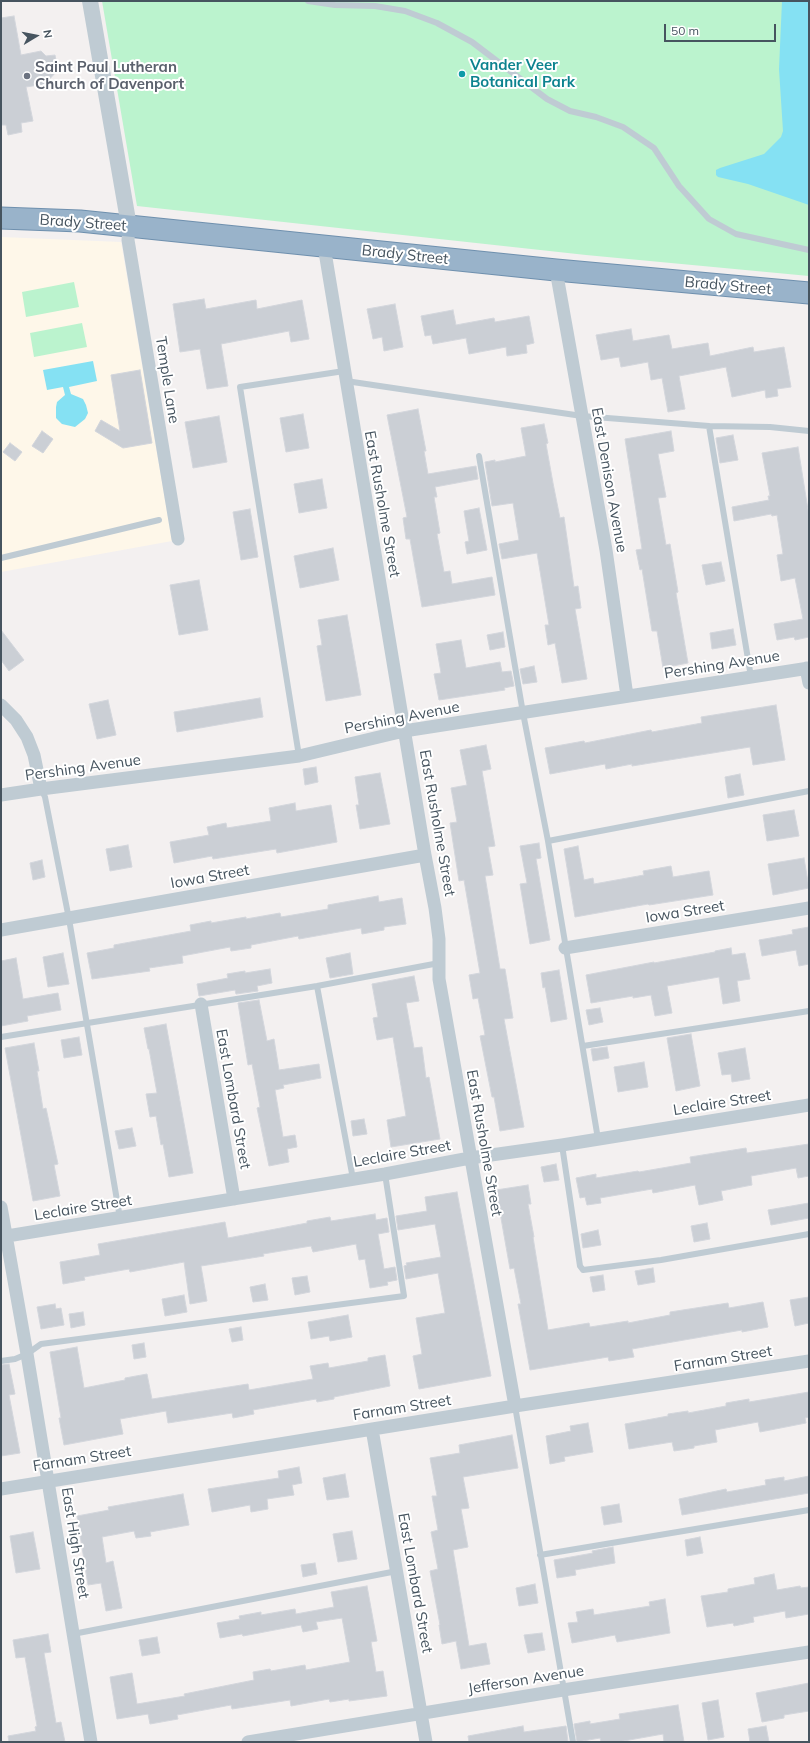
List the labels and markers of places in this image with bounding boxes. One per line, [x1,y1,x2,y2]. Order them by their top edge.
place label: Vander Veer Botanical Park [470,56,575,91]
place label: Saint Paul Lutheran Church of Davenport [35,58,184,93]
marker: Vander Veer Botanical Park [457,69,467,79]
marker: Saint Paul Lutheran Church of Davenport [22,71,32,81]

